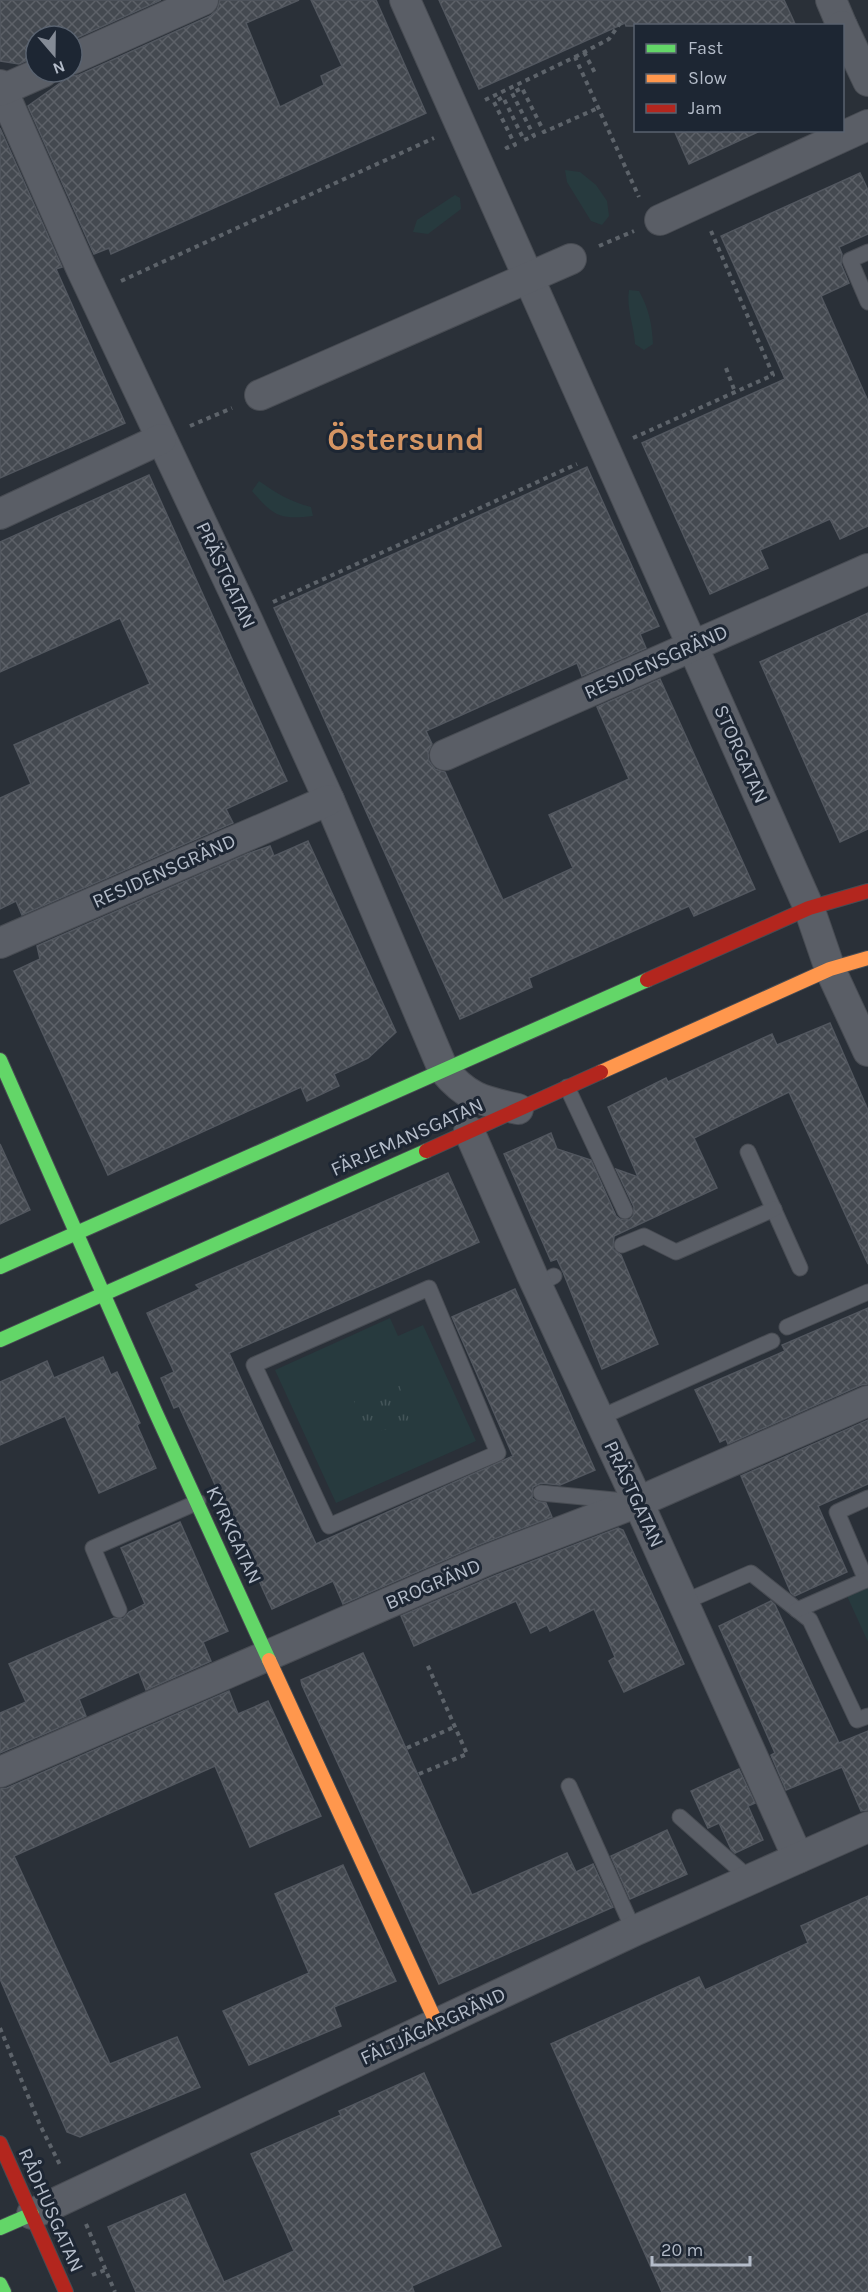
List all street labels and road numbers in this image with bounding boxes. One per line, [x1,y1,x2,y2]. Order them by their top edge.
street label: PRÄSTGATAN [191,518,261,632]
street label: RESIDENSGRÄND [581,620,731,704]
street label: STORGATAN [709,701,773,807]
street label: RESIDENSGRÄND [89,829,239,913]
street label: FÄRJEMANSGATAN [327,1093,487,1181]
street label: PRÄSTGATAN [599,1437,669,1551]
street label: KYRKGATAN [201,1482,267,1588]
street label: BROGRÄND [382,1554,484,1614]
street label: FÄLTJÄGARGRÄND [357,1982,509,2070]
street label: RÅDHUSGATAN [13,2144,89,2276]

